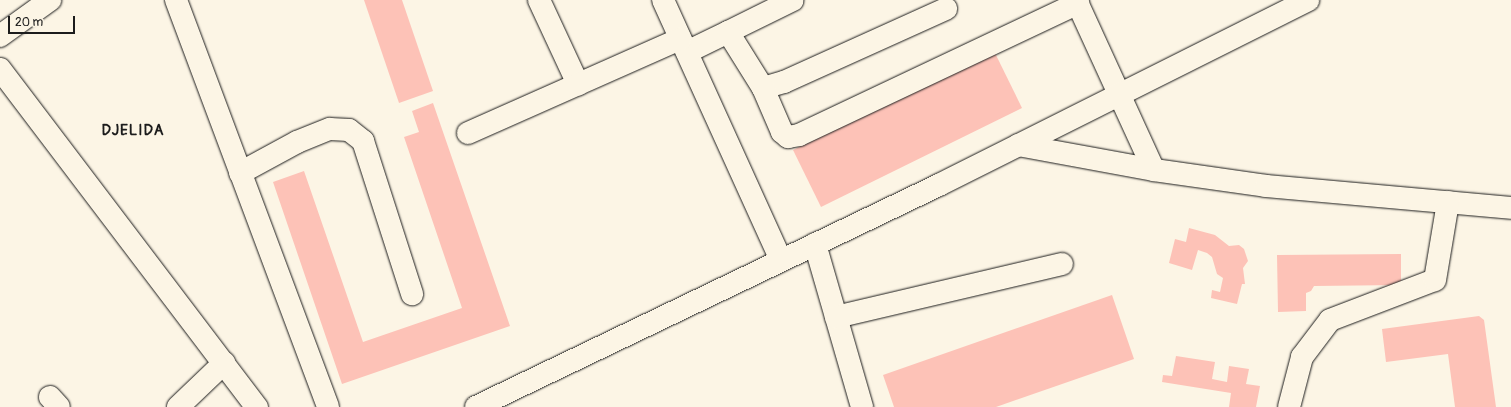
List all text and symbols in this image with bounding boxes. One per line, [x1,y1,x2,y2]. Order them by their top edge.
scale bar [10,8,77,34]
text: 20 m [15,15,43,30]
district label: DJELIDA [101,122,165,140]

